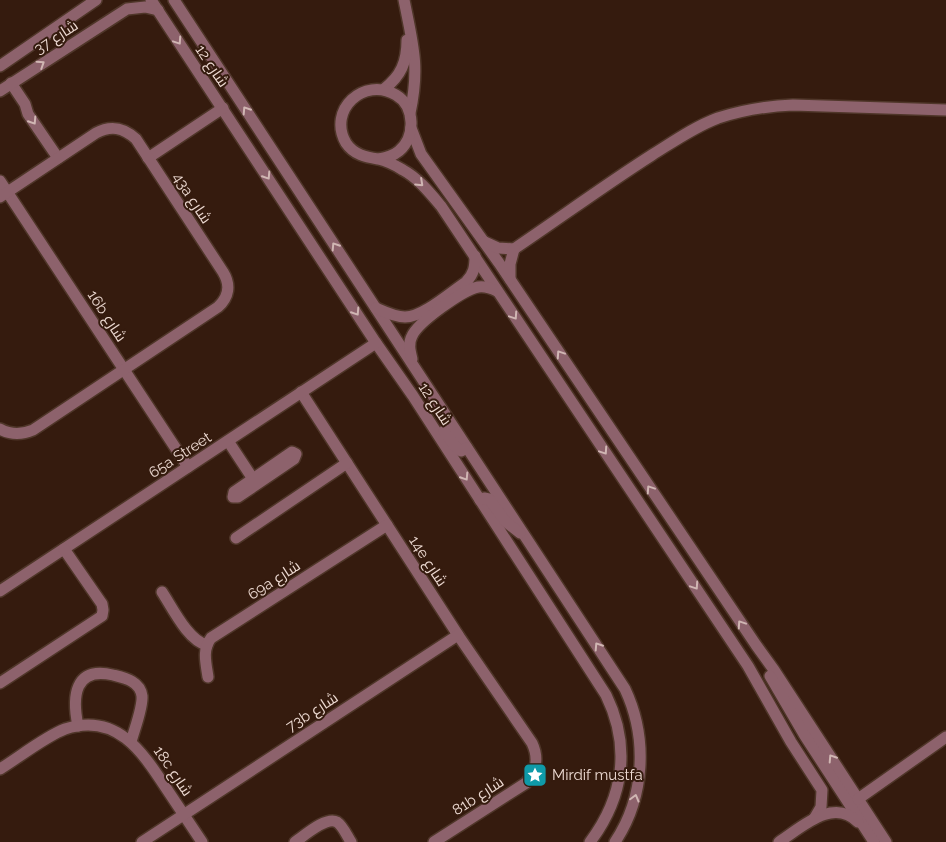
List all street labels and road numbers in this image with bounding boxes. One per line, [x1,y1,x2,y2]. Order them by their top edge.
street label: شارع 37 [31,16,82,60]
street label: شارع 12 [190,41,233,92]
street label: 43a شارع [167,169,215,228]
street label: 16b شارع [82,287,130,346]
street label: شارع 12 [413,379,455,430]
street label: 65a Street [145,428,215,482]
street label: 14e شارع [403,532,451,591]
street label: 69a شارع [244,556,305,605]
street label: 73b شارع [283,689,342,737]
street label: 18c شارع [148,743,196,801]
street label: 81b شارع [449,773,508,821]

